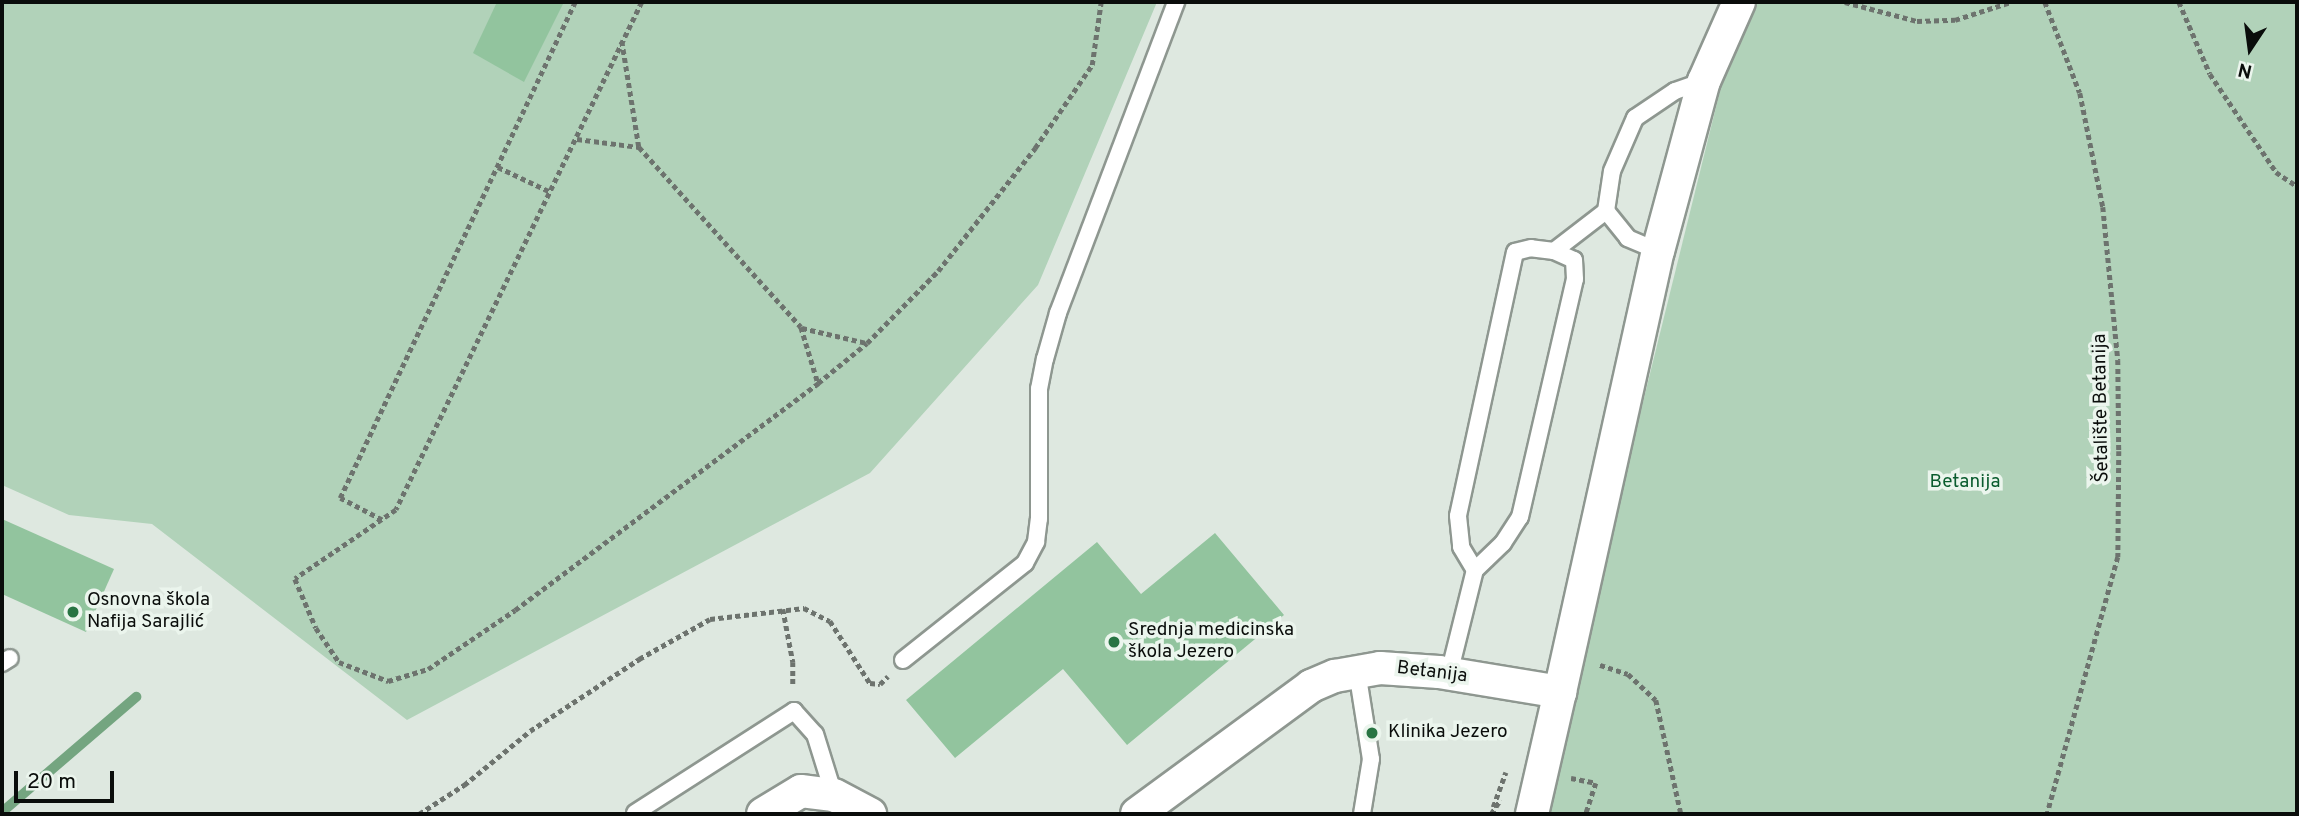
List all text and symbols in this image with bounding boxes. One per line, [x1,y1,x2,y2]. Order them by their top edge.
north arrow [2215,14,2285,84]
text: N [2236,56,2255,83]
street label: Šetalište Betanija [2089,333,2115,483]
park label: Betanija [1930,472,2000,494]
place label: Osnovna škola Nafija Sarajlić [87,590,210,634]
marker: Osnovna škola Nafija Sarajlić [65,604,81,620]
place label: Srednja medicinska škola Jezero [1128,620,1294,664]
marker: Srednja medicinska škola Jezero [1106,634,1122,650]
street label: Betanija [1395,657,1469,689]
place label: Klinika Jezero [1388,722,1508,744]
marker: Klinika Jezero [1362,723,1382,743]
scale bar [18,756,117,800]
text: 20 m [27,769,76,796]

